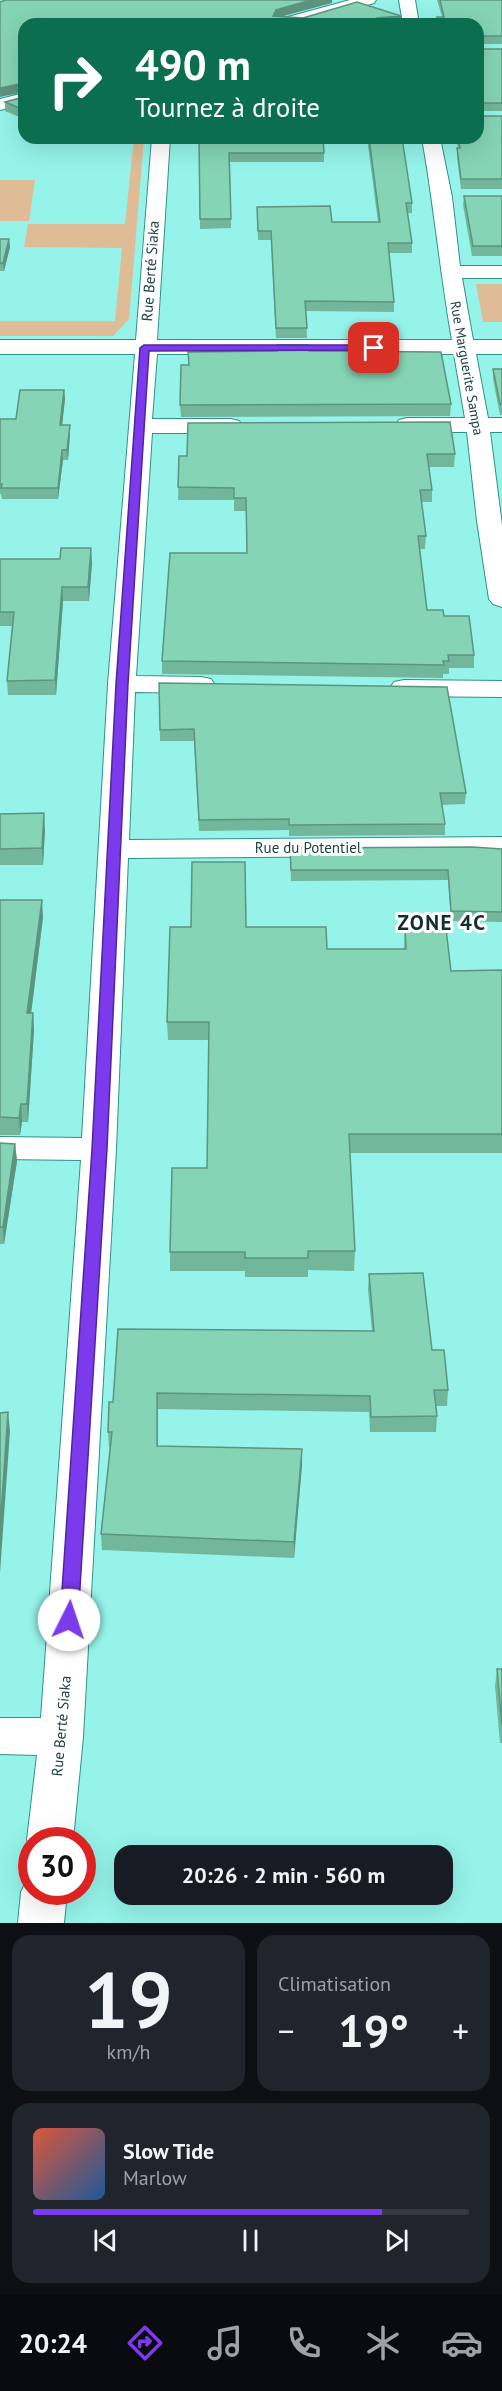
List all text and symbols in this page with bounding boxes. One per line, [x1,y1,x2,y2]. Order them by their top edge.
text: 490 m [135,37,251,92]
icon: right [36,42,114,120]
text: Tournez à droite [135,90,320,124]
street label: Rue Berté Siaka [137,220,163,322]
street label: Rue Marguerite Sampa [446,300,488,436]
pin [348,322,399,373]
icon: arrive [357,331,390,364]
street label: Rue du Potentiel [255,838,362,857]
district label: ZONE 4C [397,909,487,936]
position arrow [37,1588,101,1652]
street label: Rue Berté Siaka [47,1675,75,1777]
speed limit sign: 30 [18,1827,96,1905]
text: 20:26 · 2 min · 560 m [182,1861,385,1889]
text: 19 [84,1949,173,2050]
text: Climatisation [278,1971,391,1997]
text: 19° [338,2001,409,2059]
text: − [278,2009,295,2052]
text: + [452,2009,469,2052]
text: km/h [107,2039,150,2065]
text: Slow Tide [123,2137,214,2165]
text: Marlow [123,2165,187,2191]
icon: previous [89,2224,122,2257]
icon: pause [234,2224,267,2257]
icon: next [380,2224,413,2257]
icon: directions [124,2322,166,2364]
icon: music [204,2322,246,2364]
icon: phone [283,2322,325,2364]
icon: climate [362,2322,404,2364]
icon: car [441,2322,483,2364]
text: 20:24 [19,2326,87,2360]

